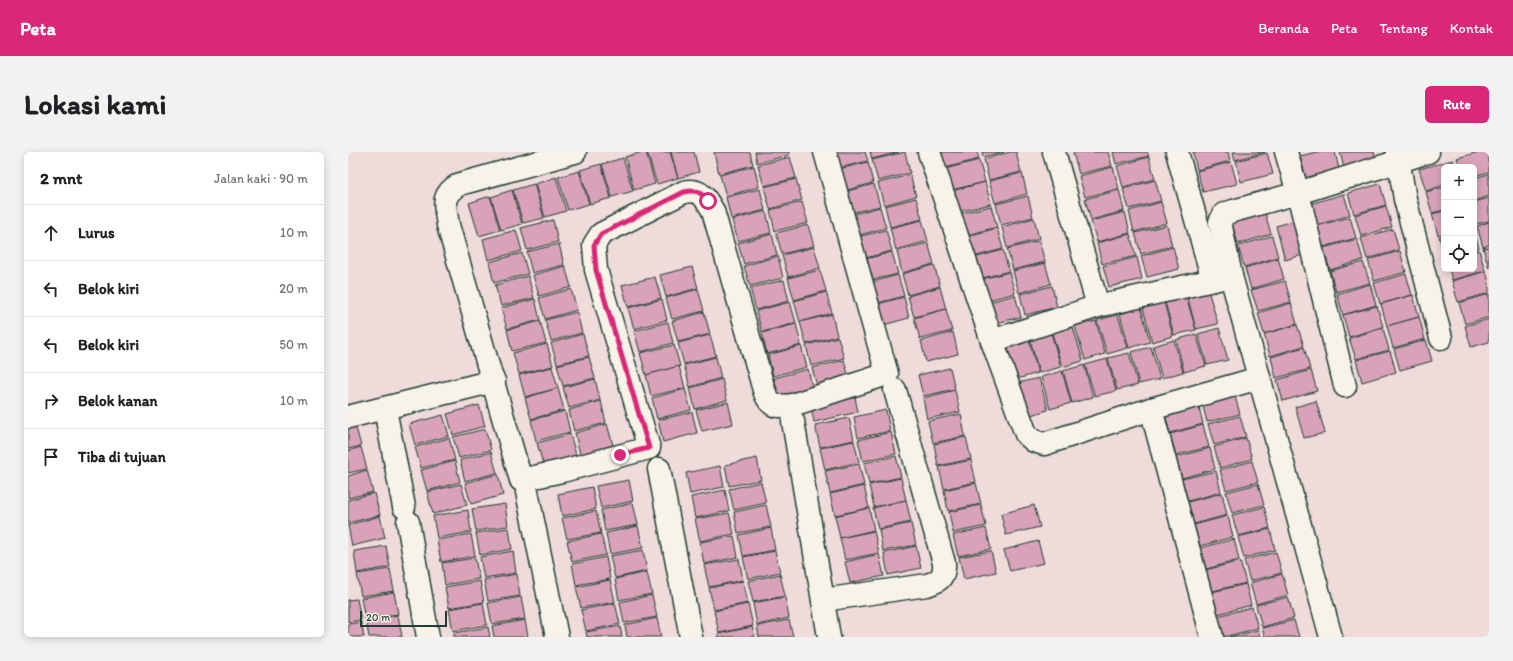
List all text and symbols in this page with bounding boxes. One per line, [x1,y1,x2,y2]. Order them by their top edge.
text: Peta [20,17,56,40]
text: Beranda [1258,20,1309,37]
text: Peta [1331,20,1357,37]
text: Tentang [1379,20,1428,37]
text: Kontak [1450,20,1493,37]
button: Rute [1425,86,1489,123]
text: Lokasi kami [24,87,166,121]
map controls [1441,164,1477,272]
button: + [1441,164,1477,200]
text: 2 mnt [40,168,83,188]
text: Jalan kaki · 90 m [214,171,308,186]
route start [699,192,717,210]
button: − [1441,200,1477,236]
icon: ahead [40,222,62,244]
text: Lurus [78,224,115,242]
text: 10 m [280,225,308,240]
button: locate [1441,236,1477,272]
icon: left [40,278,62,300]
text: Belok kiri [78,280,139,298]
text: 20 m [279,281,308,296]
icon: left [40,334,62,356]
text: Belok kiri [78,336,139,354]
text: 50 m [279,337,308,352]
icon: right [40,390,62,412]
text: Belok kanan [78,392,158,410]
text: 10 m [280,393,308,408]
icon: arrive [40,446,62,468]
route end [611,446,629,464]
text: Tiba di tujuan [78,448,166,466]
scale bar [360,609,447,628]
text: 20 m [366,611,390,624]

